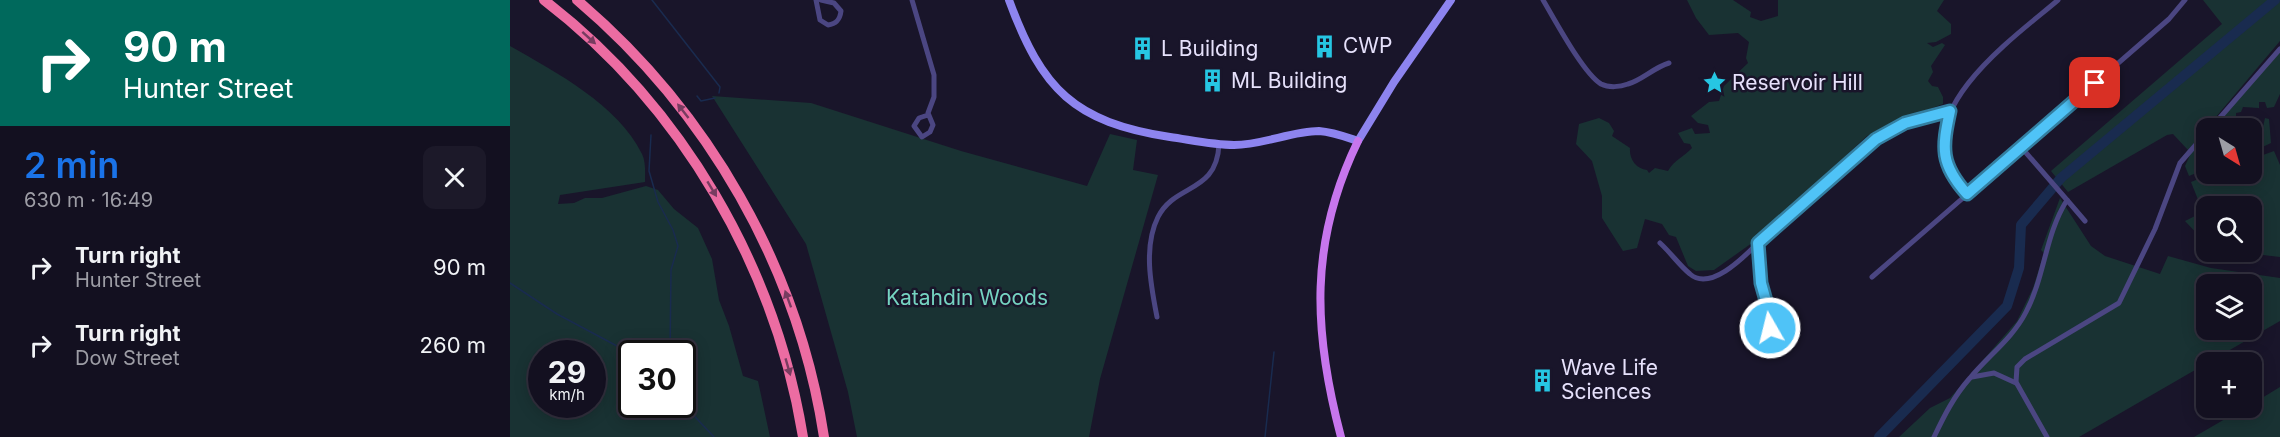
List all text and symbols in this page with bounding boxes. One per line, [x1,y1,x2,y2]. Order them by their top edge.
text: 90 m [123,21,227,72]
icon: right [24,24,102,102]
one-way arrow [581,31,596,44]
building icon: CWP [1312,33,1338,59]
place label: CWP [1343,33,1392,58]
building icon: L Building [1130,36,1156,62]
place label: L Building [1161,36,1258,61]
pin [2069,57,2120,108]
icon: arrive [2078,66,2111,99]
building icon: ML Building [1200,68,1226,94]
place label: ML Building [1231,68,1347,93]
place icon: Reservoir Hill [1701,70,1727,96]
place label: Reservoir Hill [1732,70,1863,95]
text: Hunter Street [123,72,293,105]
one-way arrow [678,104,690,119]
north arrow [2196,118,2262,184]
map controls [2196,118,2262,418]
text: 2 min [24,143,119,187]
button: close [423,146,486,209]
one-way arrow [706,181,717,197]
text: 630 m · 16:49 [24,188,153,212]
button: search [2196,196,2262,262]
text: Turn right [75,242,181,268]
icon: right [24,251,57,284]
text: 90 m [433,254,486,280]
text: Hunter Street [75,268,201,292]
button: layers [2196,274,2262,340]
park label: Katahdin Woods [886,285,1048,310]
one-way arrow [783,290,793,308]
position arrow [1738,296,1802,360]
text: Turn right [75,320,181,346]
icon: right [24,329,57,362]
text: 260 m [420,332,486,358]
speed limit sign: 30 [618,340,696,418]
text: Dow Street [75,346,180,370]
button: + [2196,352,2262,418]
text: 29 [548,354,586,390]
place label: Wave Life Sciences [1561,355,1658,404]
one-way arrow [784,358,794,376]
building icon: Wave Life Sciences [1530,367,1556,393]
text: km/h [549,385,585,404]

